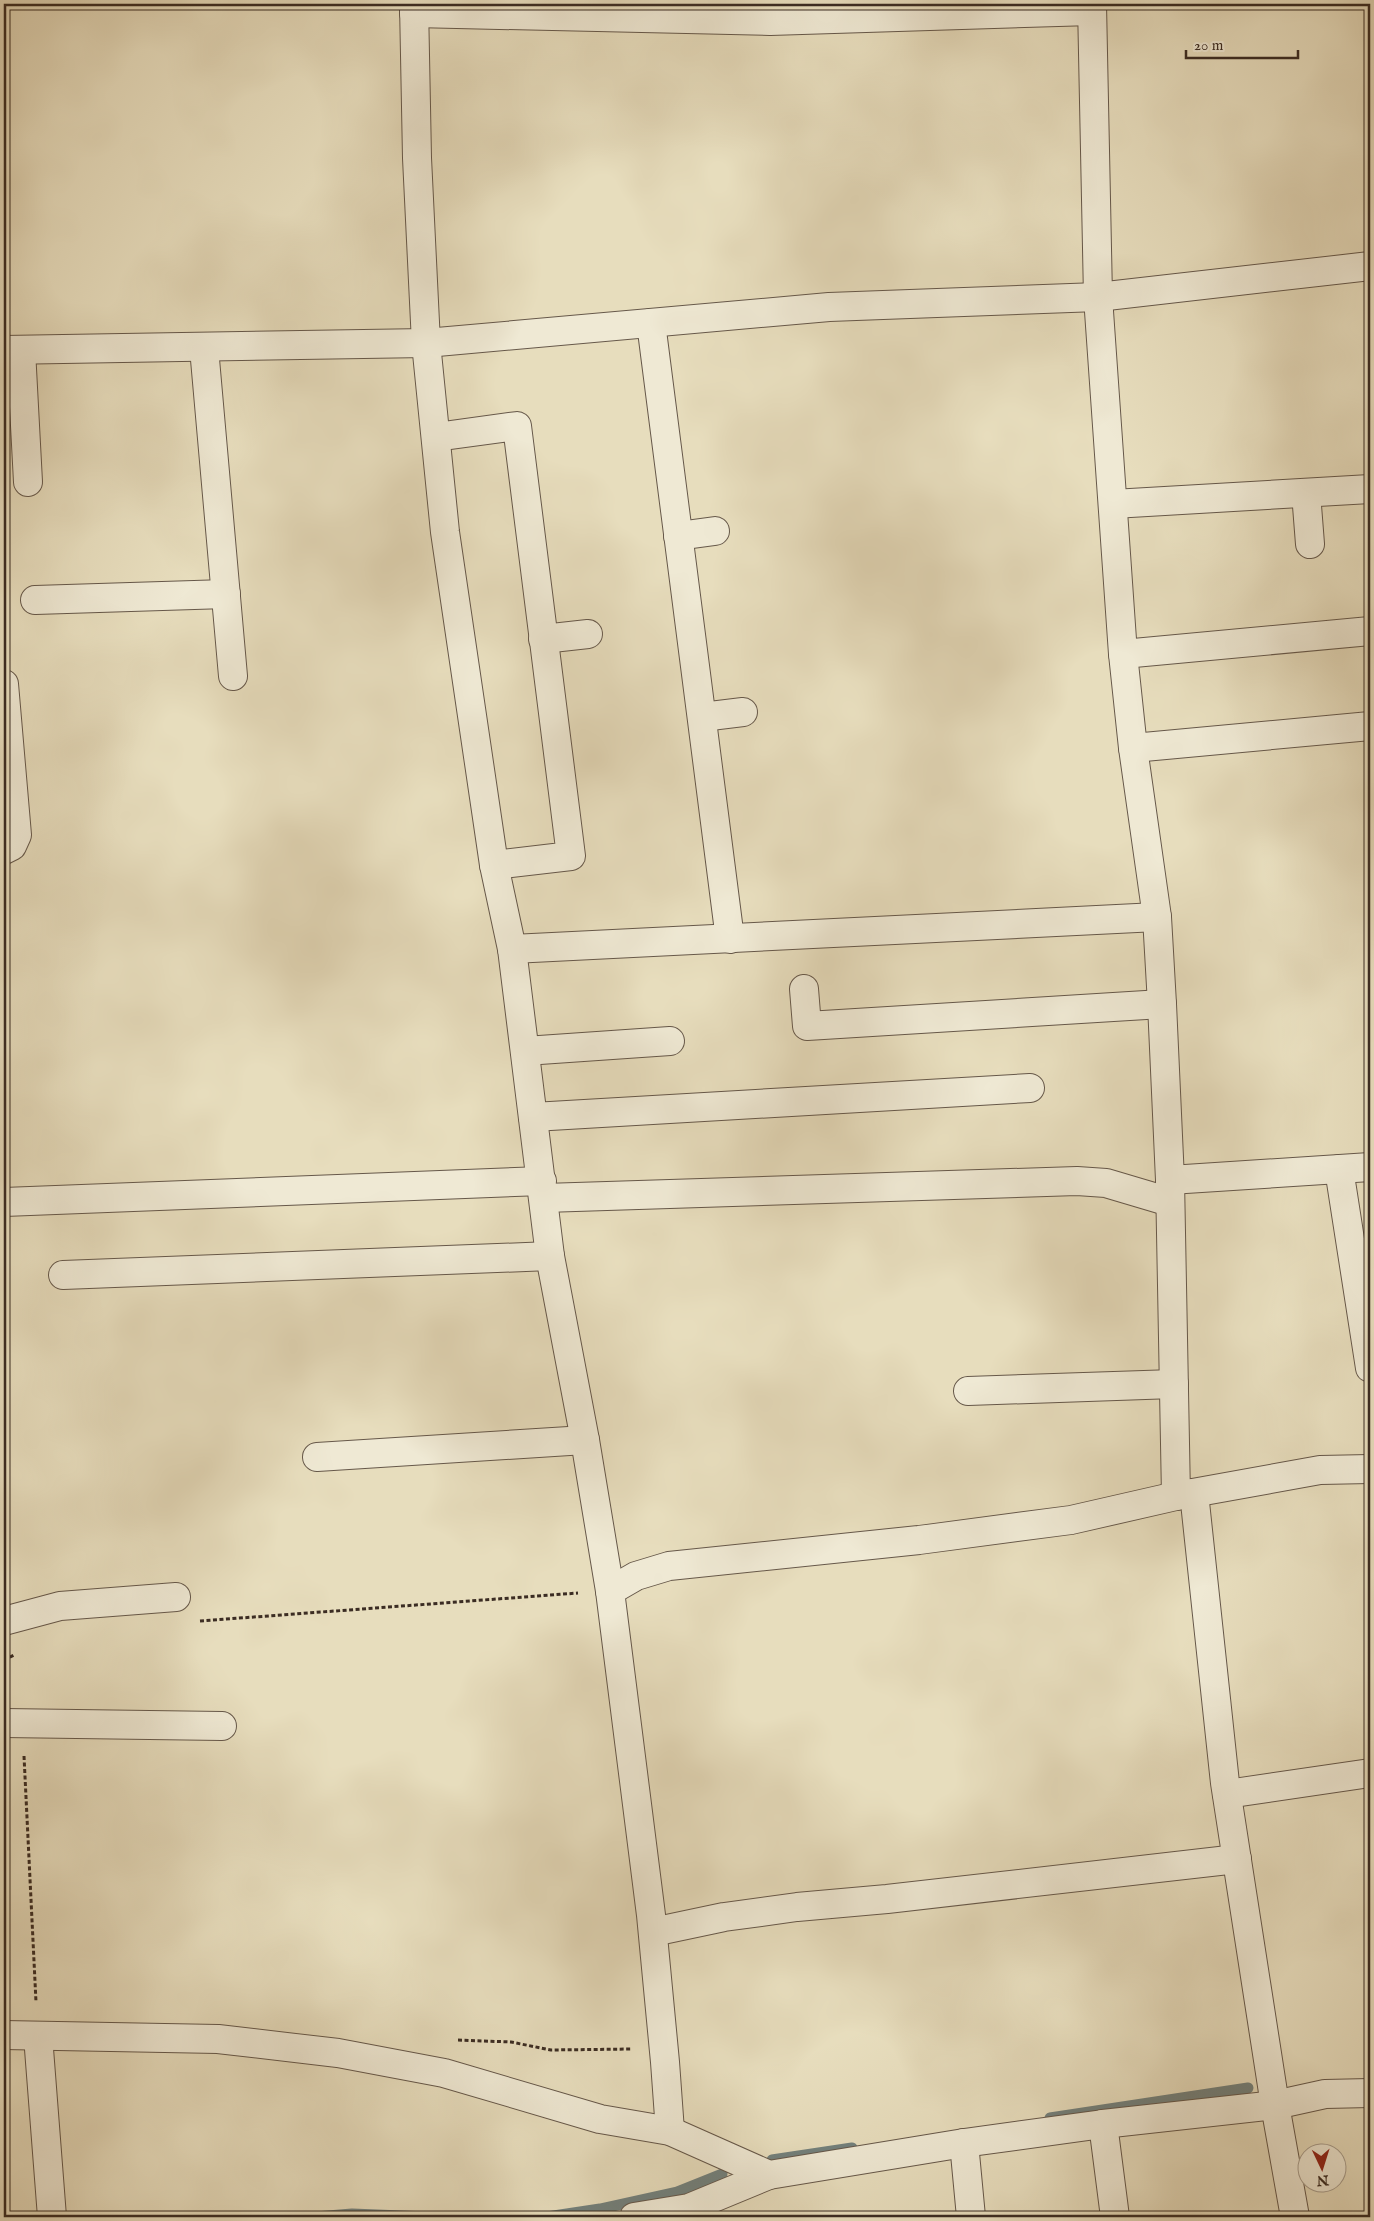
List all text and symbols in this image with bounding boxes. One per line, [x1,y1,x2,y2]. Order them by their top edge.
scale bar [1186,28,1299,60]
text: 20 m [1194,36,1224,55]
north arrow [1296,2144,1346,2194]
text: N [1316,2171,1331,2189]

